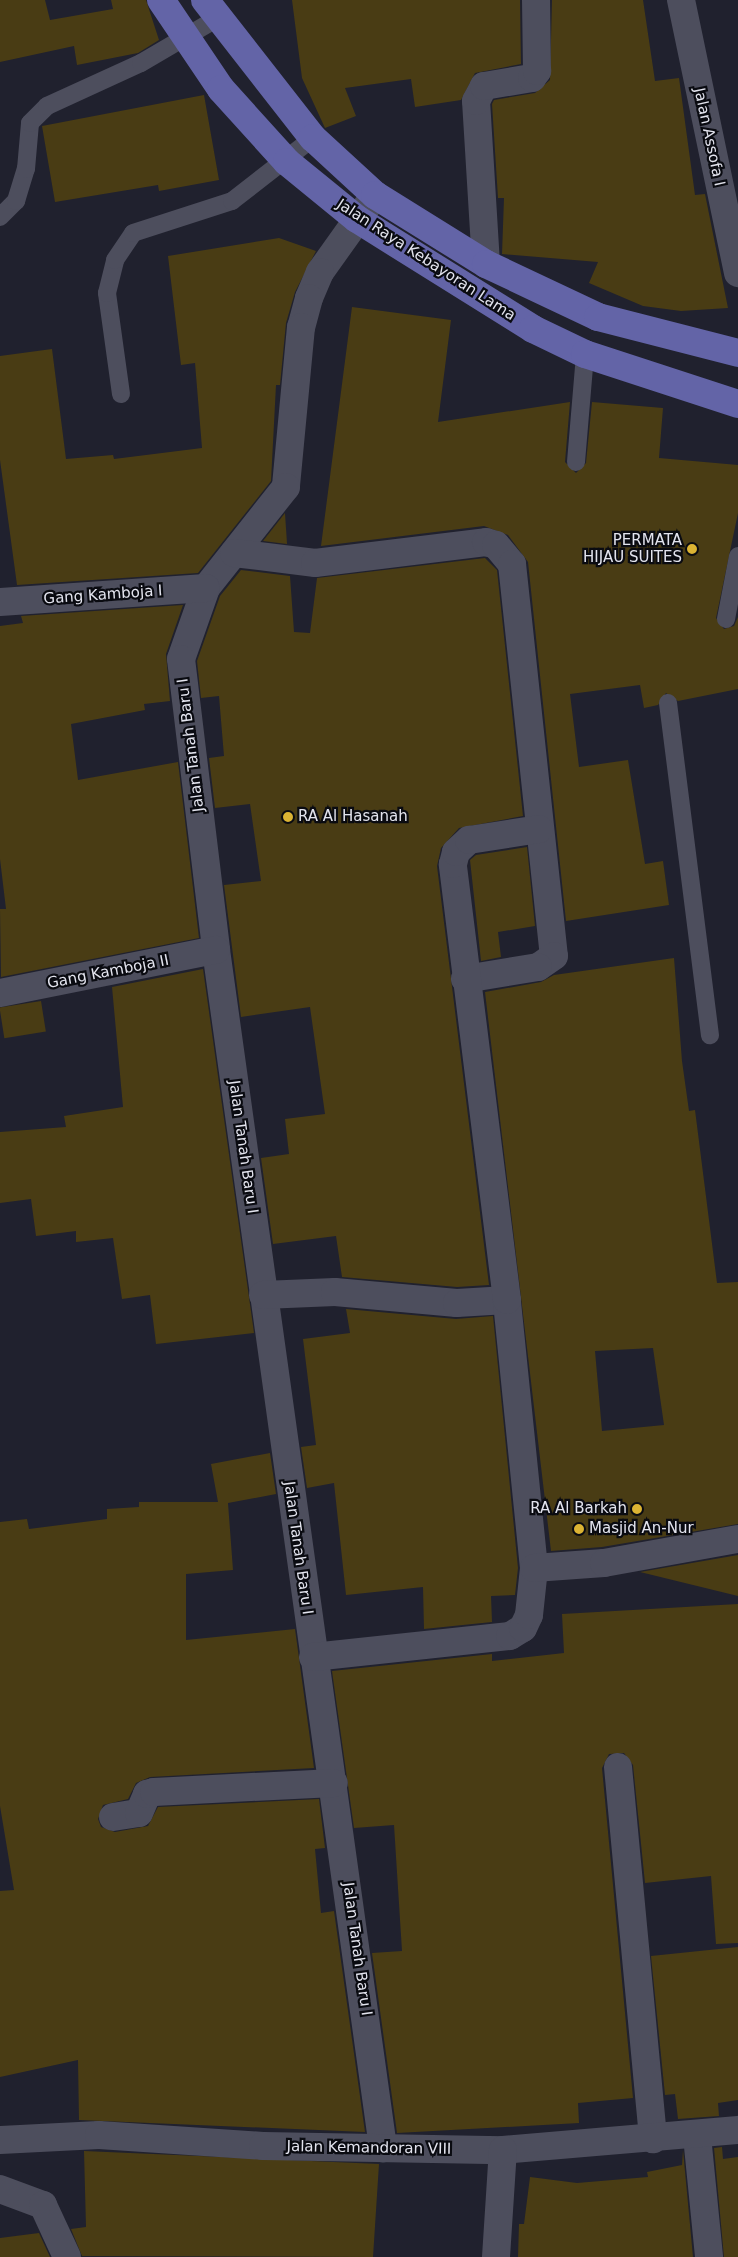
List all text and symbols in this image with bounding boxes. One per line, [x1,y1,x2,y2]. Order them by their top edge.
street label: Jalan Assofa I [690,86,728,188]
street label: Jalan Raya Kebayoran Lama [333,195,519,325]
place label: PERMATA HIJAU SUITES [583,531,682,566]
marker: PERMATA HIJAU SUITES [686,543,698,555]
street label: Gang Kamboja I [43,582,163,608]
street label: Jalan Tanah Baru I [174,677,208,813]
place label: RA Al Hasanah [298,808,408,826]
marker: RA Al Hasanah [282,811,294,823]
street label: Gang Kamboja II [46,951,170,993]
street label: Jalan Tanah Baru I [225,1079,261,1215]
street label: Jalan Tanah Baru I [280,1480,316,1616]
place label: RA Al Barkah [530,1500,627,1518]
marker: RA Al Barkah [631,1503,643,1515]
place label: Masjid An-Nur [589,1520,694,1538]
marker: Masjid An-Nur [573,1523,585,1535]
street label: Jalan Tanah Baru I [339,1881,375,2017]
street label: Jalan Kemandoran VIII [286,2138,452,2158]

